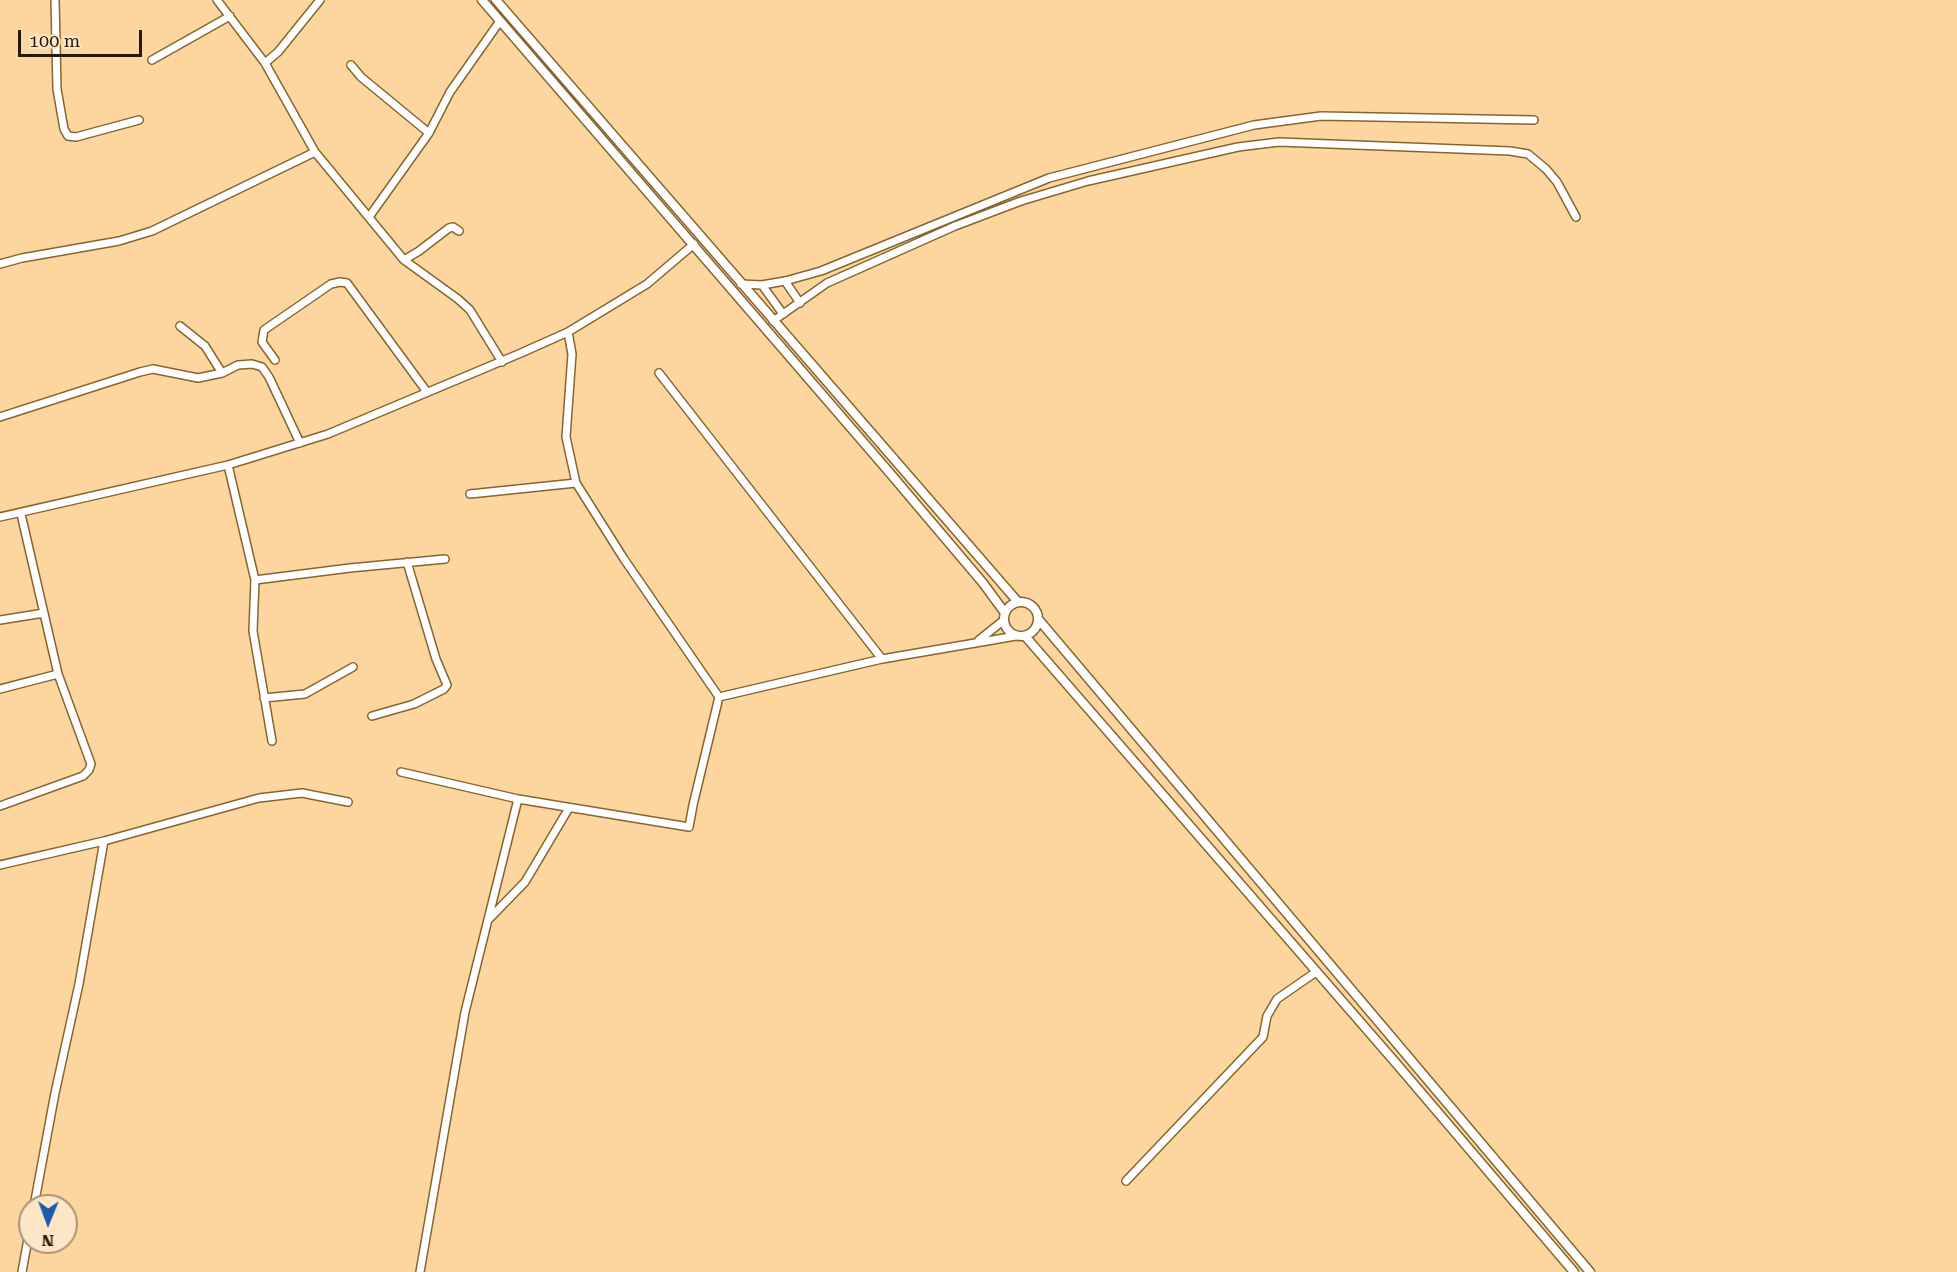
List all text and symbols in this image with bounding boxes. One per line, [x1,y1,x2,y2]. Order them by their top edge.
scale bar [21,18,146,56]
text: 100 m [29,30,80,51]
north arrow [18,1194,78,1254]
text: N [41,1231,54,1250]

